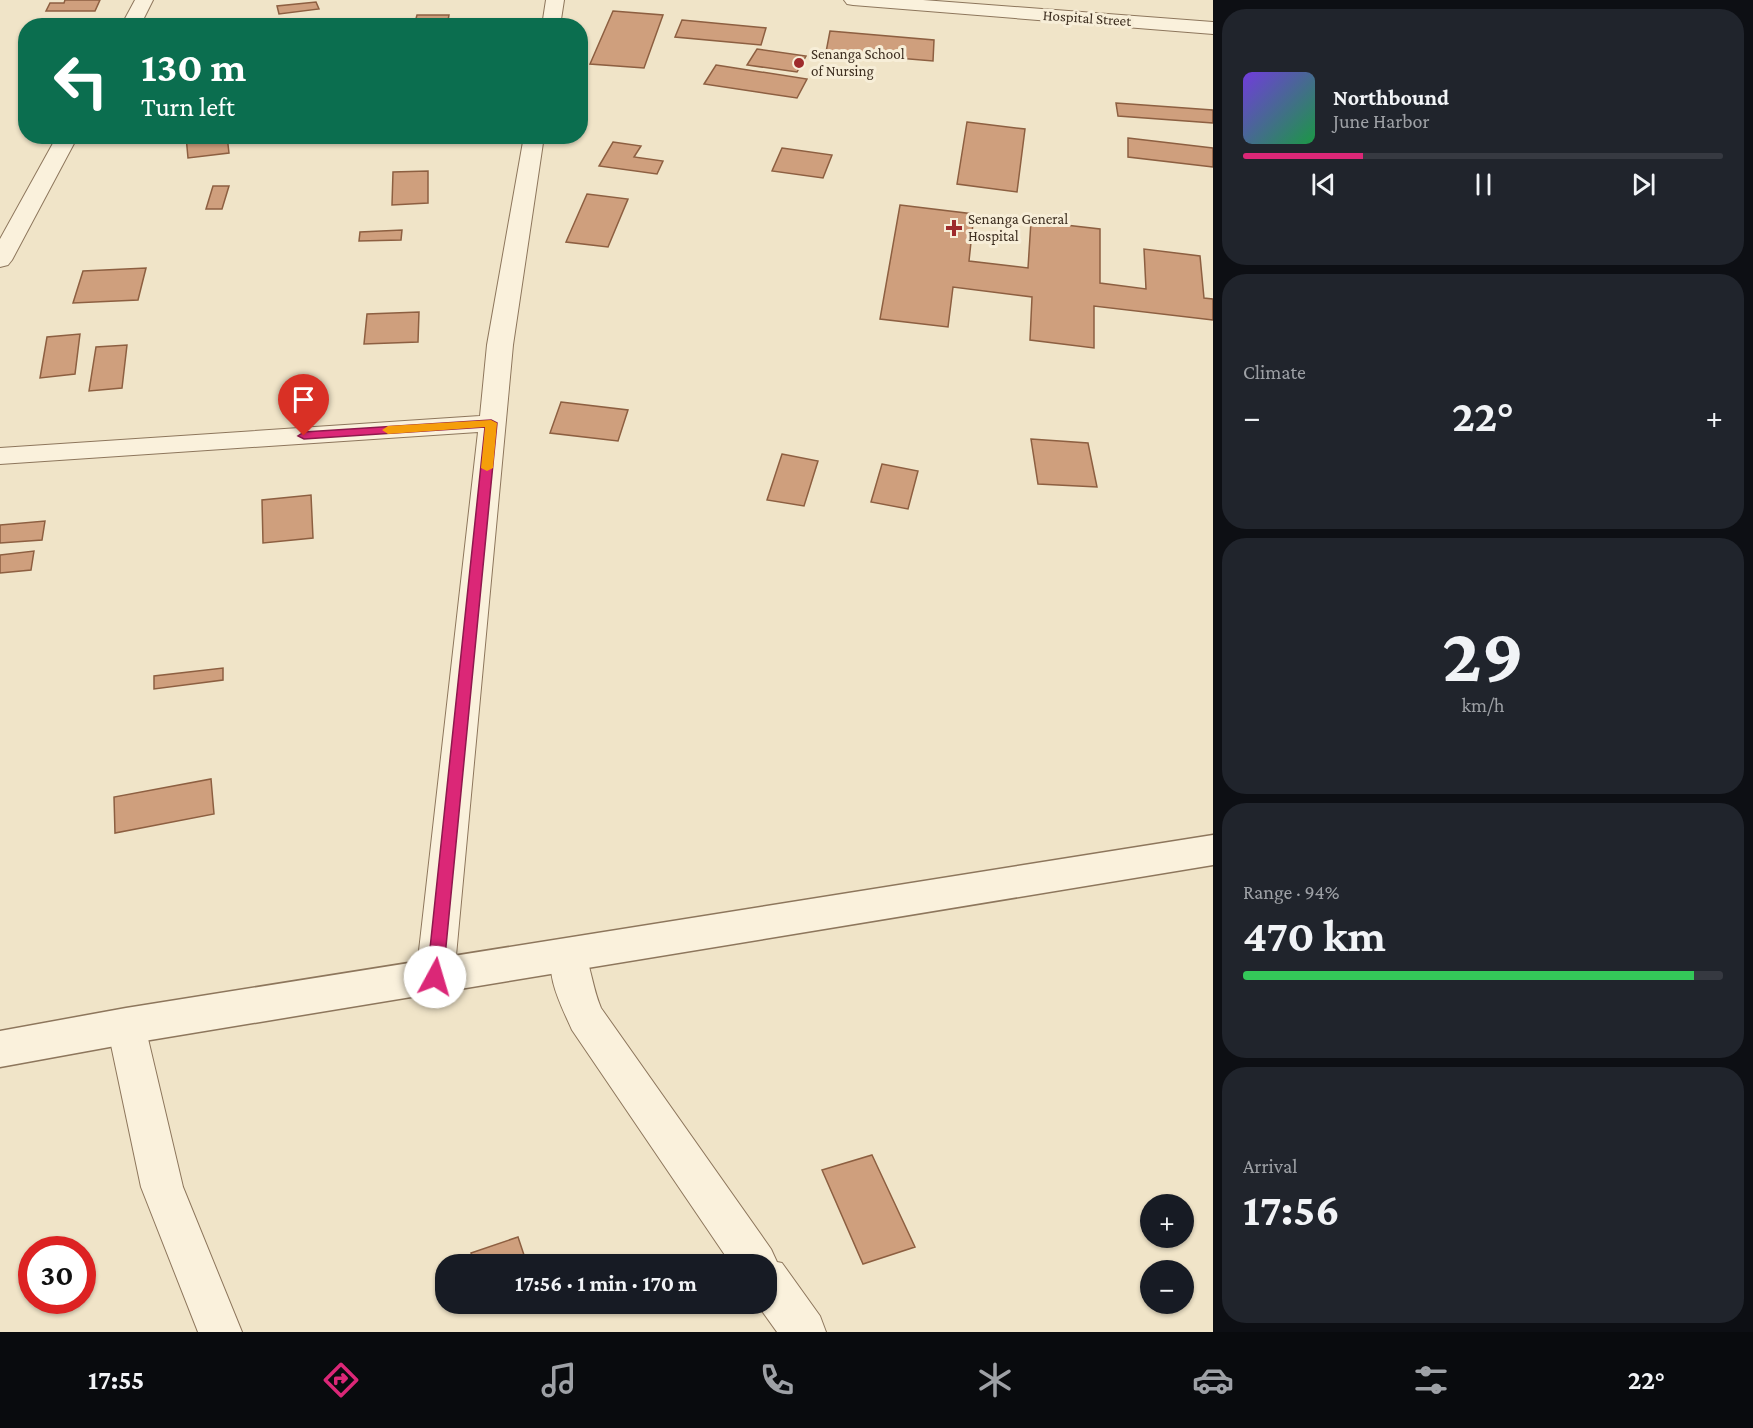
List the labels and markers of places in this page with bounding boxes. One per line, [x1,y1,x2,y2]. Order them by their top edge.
place label: Senanga School of Nursing [811,46,905,80]
marker: Senanga School of Nursing [792,56,806,70]
place label: Senanga General Hospital [968,211,1068,245]
marker: Senanga General Hospital [945,219,963,237]
pin [278,374,329,436]

